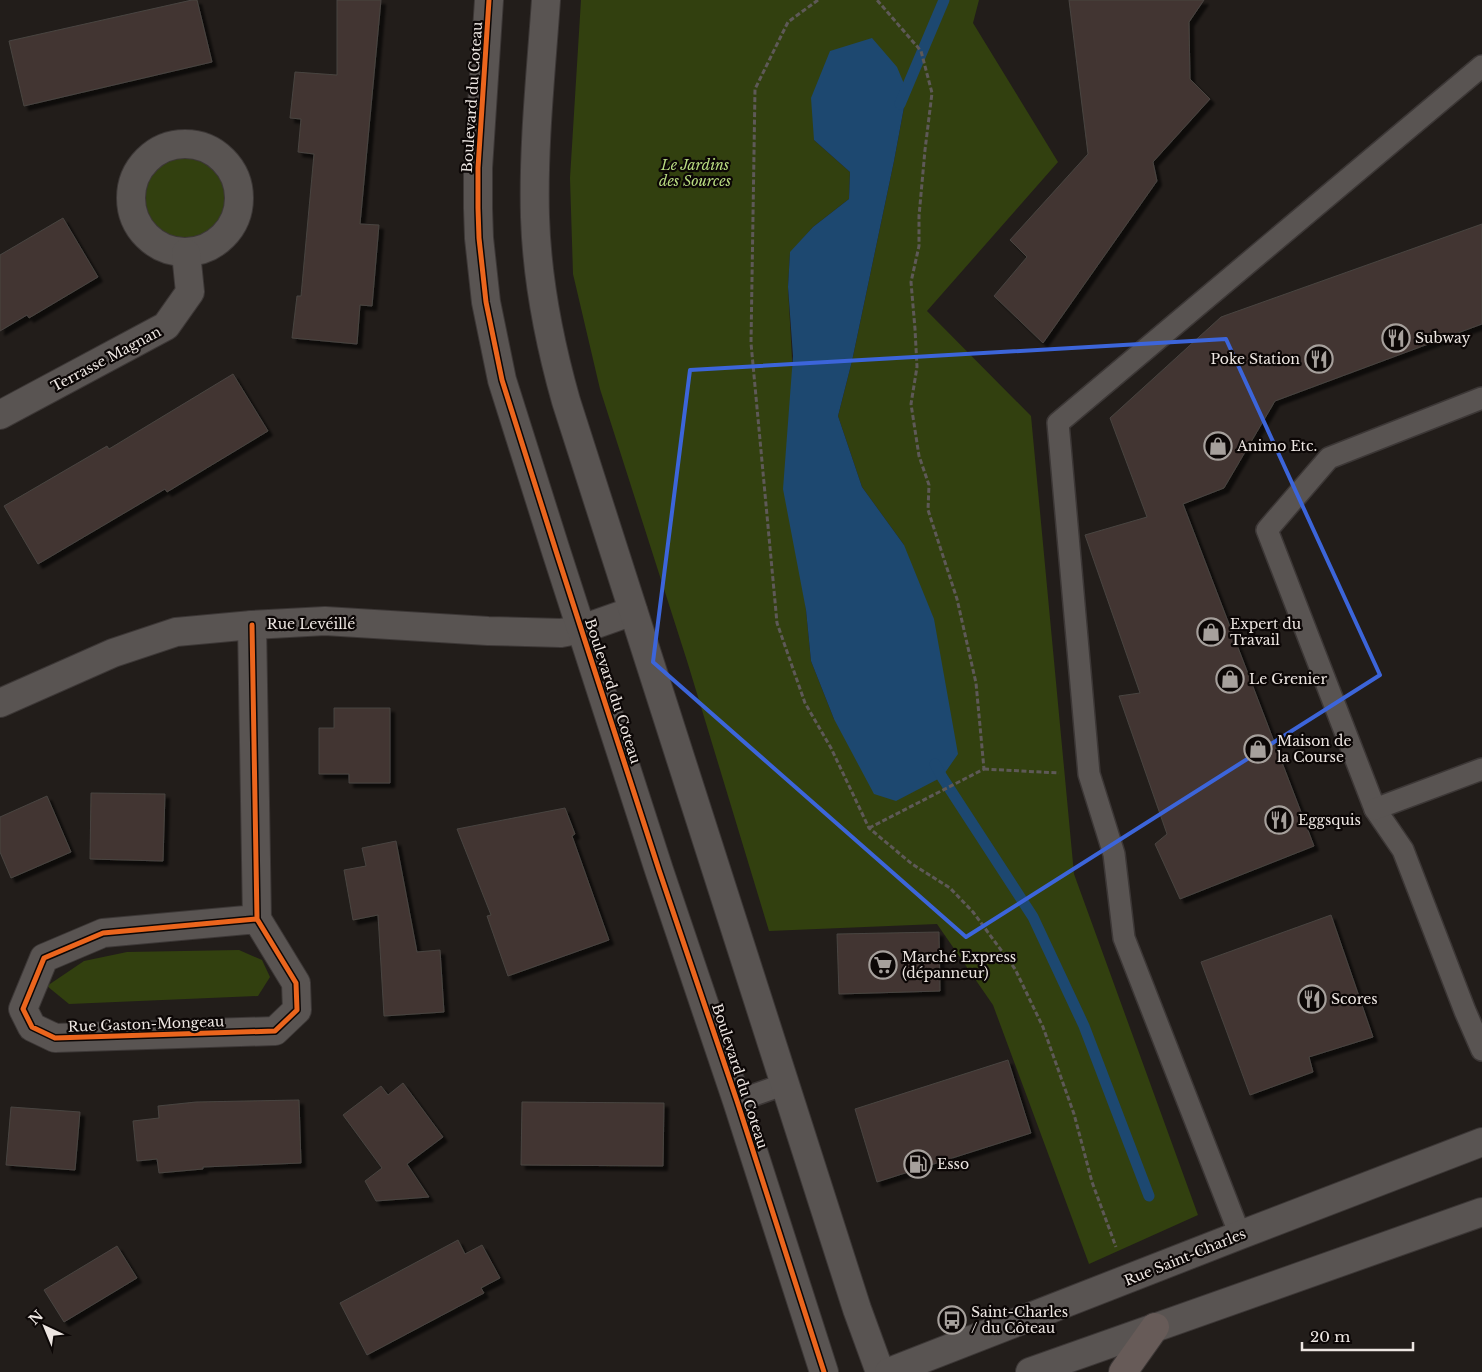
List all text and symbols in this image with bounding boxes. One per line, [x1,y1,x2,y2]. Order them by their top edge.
street label: Boulevard du Coteau [458,20,486,173]
park label: Le Jardins des Sources [659,156,731,190]
street label: Terrasse Magnan [48,322,164,396]
restaurant icon: Subway [1381,323,1411,353]
place label: Subway [1415,329,1471,347]
restaurant icon: Poke Station [1304,344,1334,374]
place label: Poke Station [1211,350,1300,368]
shop icon: Animo Etc. [1203,431,1233,461]
place label: Animo Etc. [1236,437,1317,455]
street label: Rue Levéillé [267,615,355,633]
place label: Expert du Travail [1230,615,1302,649]
street label: Boulevard du Coteau [581,616,645,766]
shop icon: Expert du Travail [1196,617,1226,647]
shop icon: Le Grenier [1215,664,1245,694]
place label: Le Grenier [1249,670,1327,688]
place label: Maison de la Course [1277,732,1351,766]
shop icon: Maison de la Course [1243,734,1273,764]
restaurant icon: Eggsquis [1264,805,1294,835]
place label: Eggsquis [1298,811,1361,829]
place label: Marché Express (dépanneur) [902,948,1016,982]
supermarket icon: Marché Express (dépanneur) [868,950,898,980]
restaurant icon: Scores [1297,984,1327,1014]
place label: Scores [1331,990,1378,1008]
street label: Boulevard du Coteau [708,1001,772,1151]
street label: Rue Gaston-Mongeau [68,1012,225,1036]
fuel station icon: Esso [903,1149,933,1179]
place label: Esso [937,1155,969,1173]
street label: Rue Saint-Charles [1122,1224,1248,1290]
north arrow [20,1302,70,1352]
place label: Saint-Charles / du Côteau [971,1303,1068,1337]
bus stop icon: Saint-Charles / du Côteau [937,1305,967,1335]
text: N [25,1307,47,1329]
scale bar [1302,1320,1413,1352]
text: 20 m [1310,1327,1350,1346]

